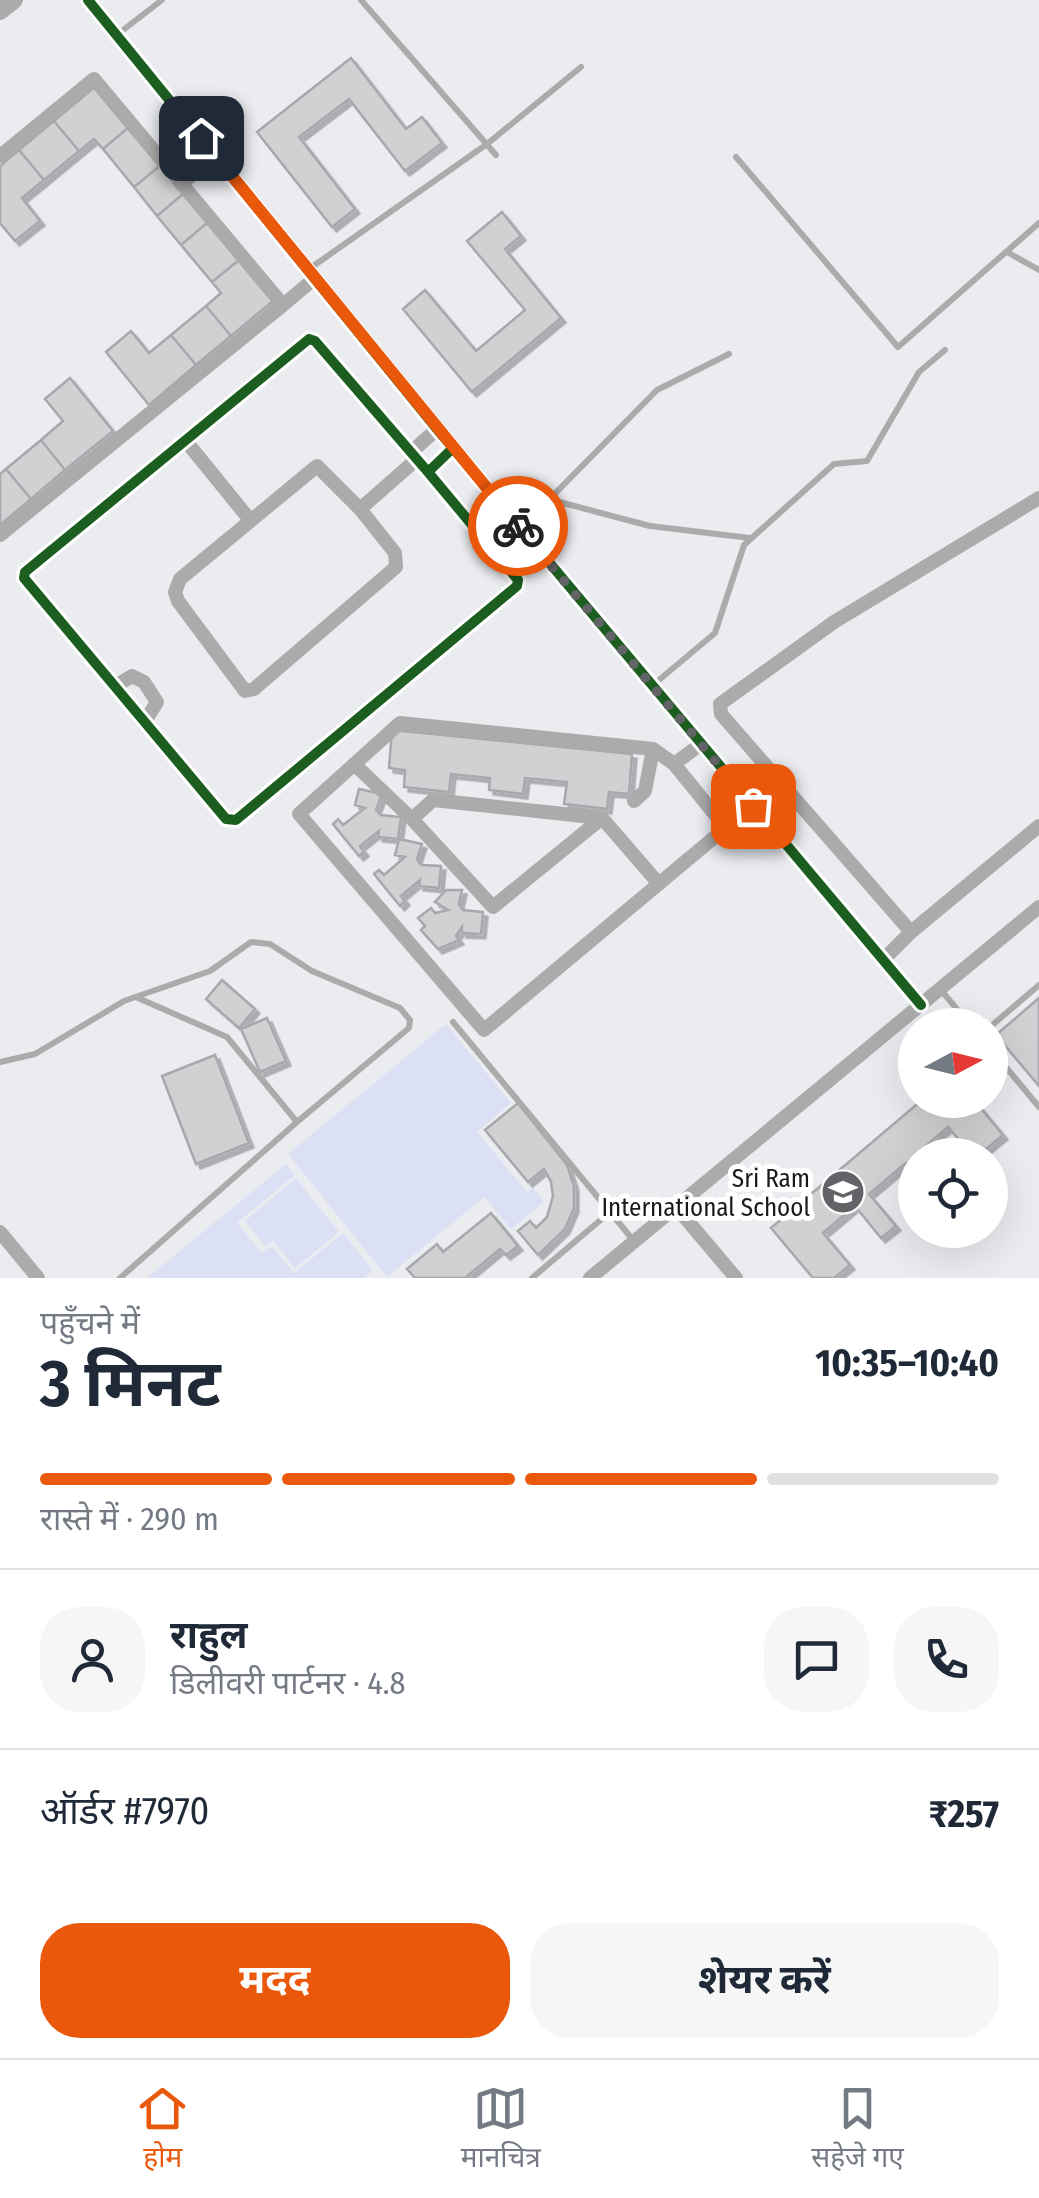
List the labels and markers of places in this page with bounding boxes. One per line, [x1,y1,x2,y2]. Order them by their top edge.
pin [159,96,244,181]
pin [711,764,796,849]
place label: Sri Ram International School [602,1164,810,1223]
school or university icon: Sri Ram International School [820,1169,866,1215]

